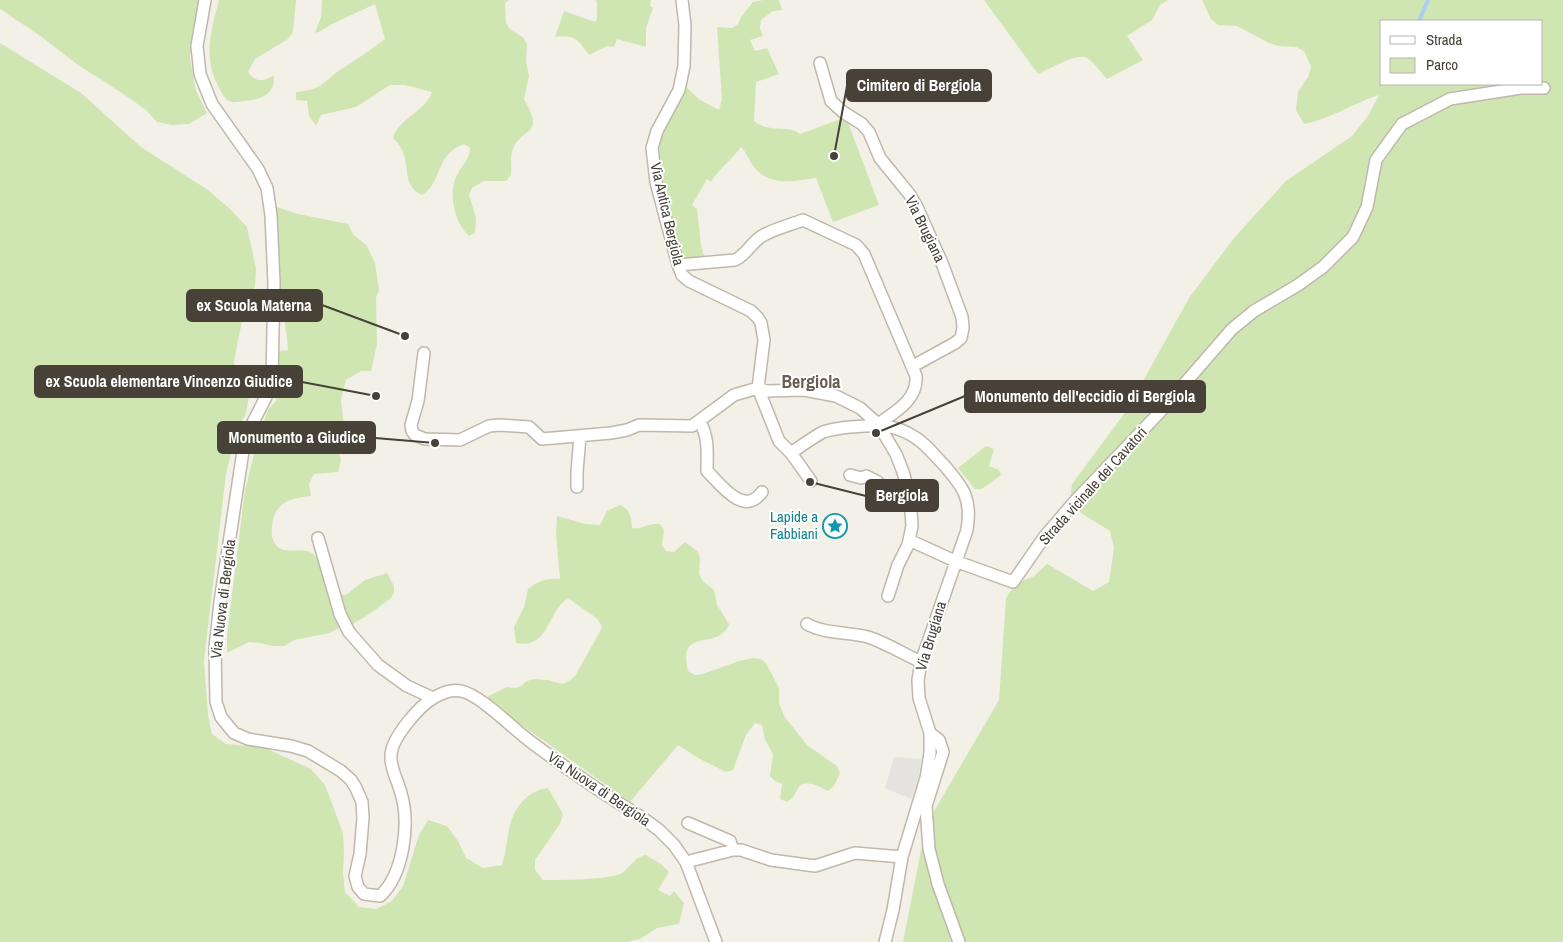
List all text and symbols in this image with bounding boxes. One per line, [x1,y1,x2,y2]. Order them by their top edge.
legend [1380,20,1543,85]
text: Strada [1426,29,1462,50]
text: Parco [1426,54,1458,75]
callout: Cimitero di Bergiola [847,70,991,101]
text: Cimitero di Bergiola [857,74,982,96]
street label: Via Antica Bergiola [645,160,690,268]
street label: Via Brugiana [900,192,951,266]
callout: ex Scuola Materna [187,290,322,321]
text: ex Scuola Materna [196,294,312,316]
callout: ex Scuola elementare Vincenzo Giudice [35,366,302,397]
district label: Bergiola [781,369,841,394]
text: ex Scuola elementare Vincenzo Giudice [46,370,293,392]
callout: Monumento dell'eccidio di Bergiola [965,381,1205,412]
text: Monumento dell'eccidio di Bergiola [975,385,1196,407]
callout: Monumento a Giudice [218,422,375,453]
street label: Strada vicinale dei Cavatori [1034,422,1151,549]
text: Monumento a Giudice [228,426,366,448]
callout: Bergiola [866,480,938,511]
text: Bergiola [876,484,929,506]
place label: Lapide a Fabbiani [770,506,818,544]
place icon: Lapide a Fabbiani [822,513,848,539]
street label: Via Nuova di Bergiola [205,538,240,660]
street label: Via Brugiana [910,598,951,673]
street label: Via Nuova di Bergiola [544,746,655,831]

